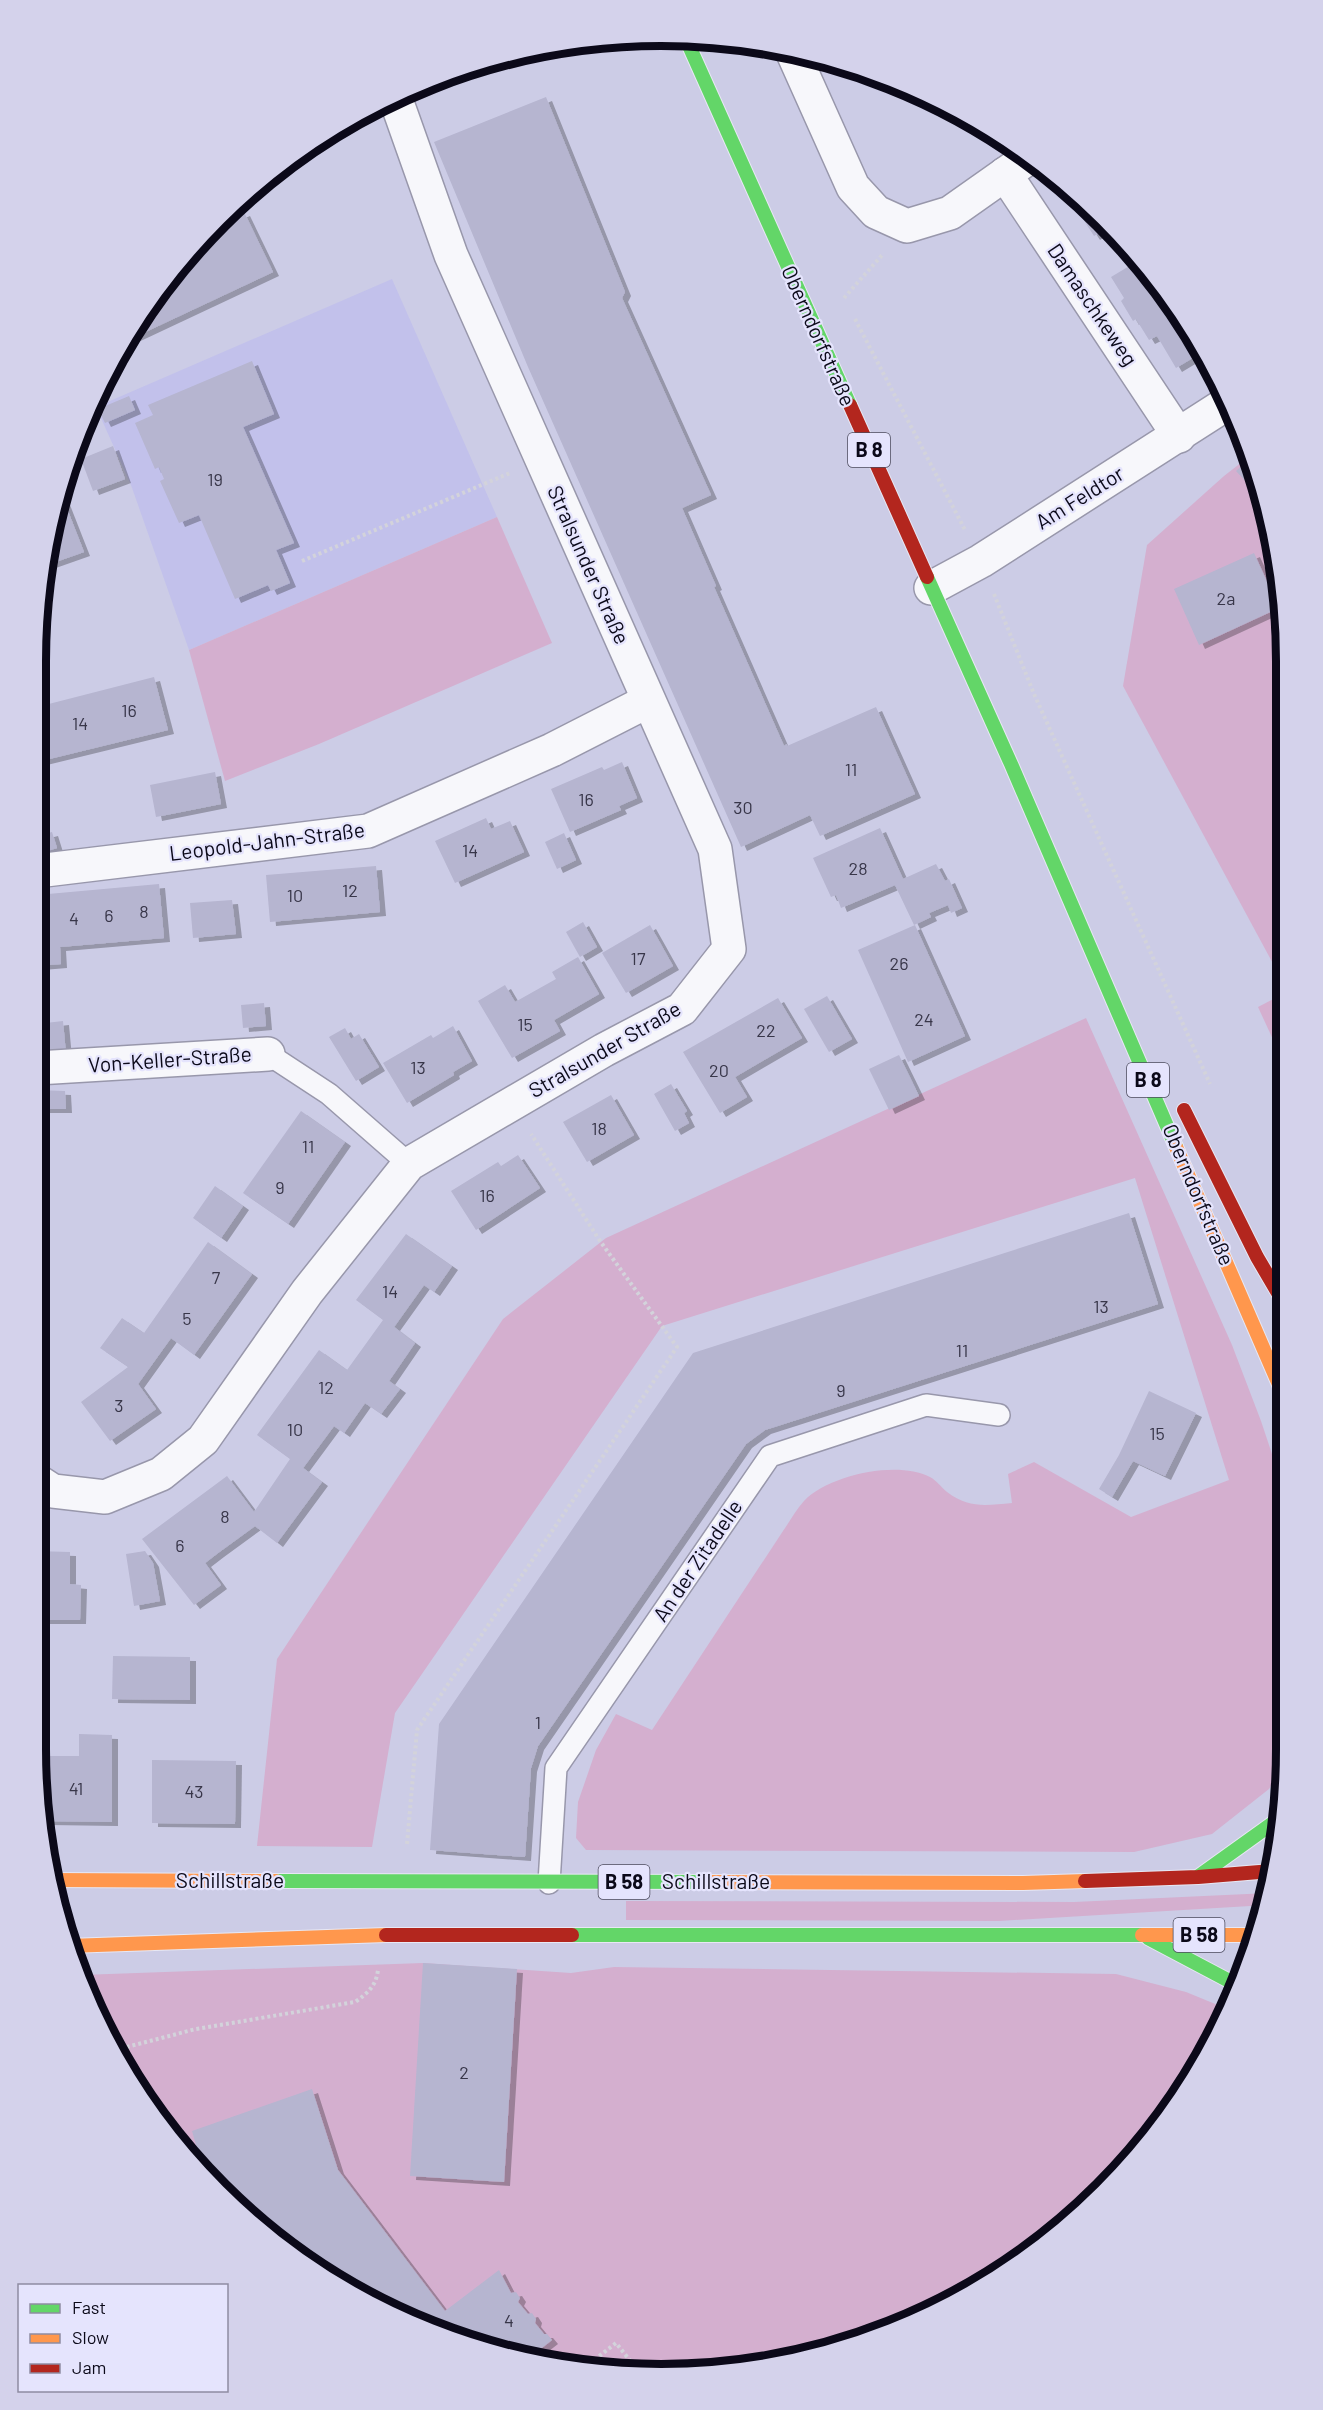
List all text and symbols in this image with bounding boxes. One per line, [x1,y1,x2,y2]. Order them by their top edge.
street label: Damaschkeweg [1043,238,1143,370]
street label: Oberndorfstraße [777,261,862,410]
road number: B 8 [848,433,890,467]
street label: Am Feldtor [1030,460,1128,534]
house number: 19 [207,468,223,490]
street label: Stralsunder Straße [543,481,636,648]
house number: 2a [1217,587,1235,609]
house number: 16 [121,699,137,721]
house number: 14 [72,712,88,734]
house number: 11 [845,758,857,780]
house number: 16 [578,788,594,810]
house number: 30 [733,796,753,818]
street label: Leopold-Jahn-Straße [168,816,366,865]
house number: 14 [462,839,478,861]
house number: 28 [848,857,868,879]
house number: 12 [342,879,358,901]
house number: 10 [287,884,303,906]
house number: 8 [139,900,149,922]
house number: 6 [104,904,114,926]
house number: 4 [69,907,79,929]
house number: 17 [631,947,646,969]
house number: 26 [890,952,908,974]
street label: Stralsunder Straße [524,995,685,1102]
house number: 24 [914,1008,934,1030]
house number: 15 [517,1013,533,1035]
house number: 22 [756,1019,776,1041]
street label: Von-Keller-Straße [87,1040,252,1077]
house number: 13 [410,1056,426,1078]
house number: 20 [709,1059,729,1081]
road number: B 8 [1127,1063,1169,1097]
house number: 18 [591,1117,607,1139]
street label: Oberndorfstraße [1158,1120,1240,1269]
house number: 11 [302,1135,314,1157]
house number: 9 [275,1176,285,1198]
house number: 16 [479,1184,495,1206]
house number: 7 [212,1266,221,1288]
house number: 14 [382,1280,398,1302]
house number: 13 [1093,1295,1109,1317]
house number: 5 [182,1307,192,1329]
house number: 11 [956,1339,968,1361]
house number: 12 [318,1376,334,1398]
house number: 9 [836,1379,846,1401]
house number: 3 [114,1394,124,1416]
house number: 10 [287,1418,303,1440]
house number: 15 [1149,1422,1165,1444]
street label: An der Zitadelle [647,1494,747,1626]
house number: 8 [220,1505,230,1527]
house number: 6 [175,1534,185,1556]
house number: 1 [535,1711,541,1733]
house number: 41 [69,1777,83,1799]
house number: 43 [184,1780,204,1802]
road number: B 58 [598,1865,650,1899]
street label: Schillstraße [176,1867,284,1892]
street label: Schillstraße [662,1868,770,1893]
road number: B 58 [1174,1918,1224,1952]
house number: 2 [459,2061,469,2083]
legend [18,2284,228,2392]
text: Fast [72,2296,106,2318]
house number: 4 [504,2309,514,2331]
text: Slow [72,2326,109,2348]
text: Jam [72,2356,106,2378]

